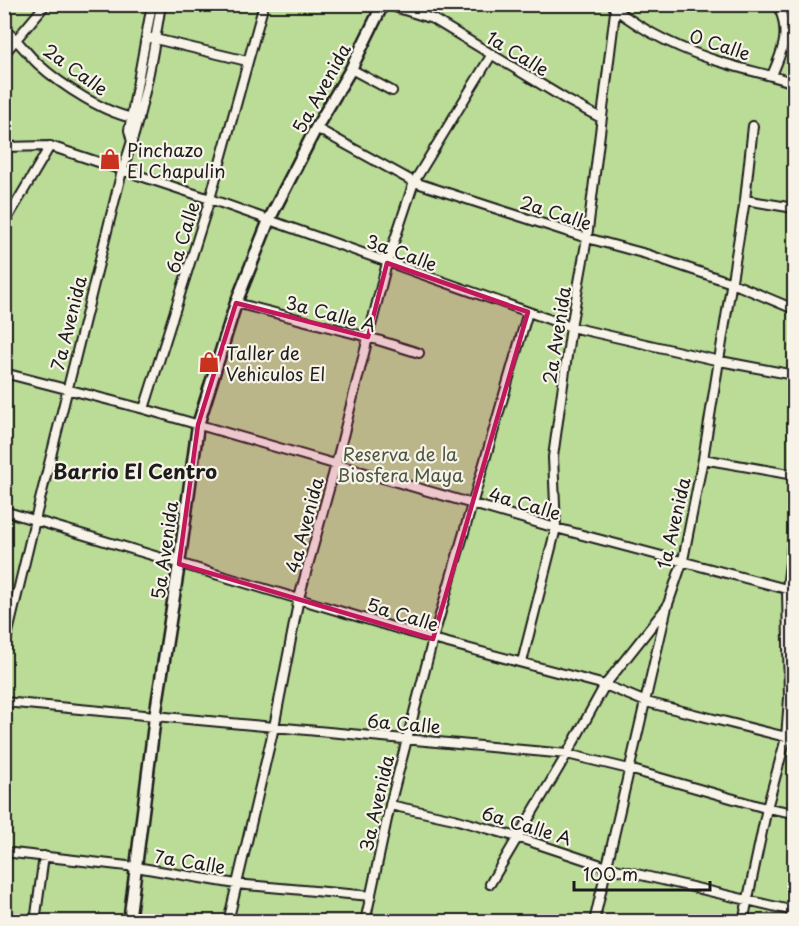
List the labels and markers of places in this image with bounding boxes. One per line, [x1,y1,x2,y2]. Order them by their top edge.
place label: Pinchazo El Chapulin [127,136,226,184]
shop icon: Pinchazo El Chapulin [98,147,122,171]
place label: Taller de Vehiculos El [226,339,325,387]
shop icon: Taller de Vehiculos El [197,350,221,374]

